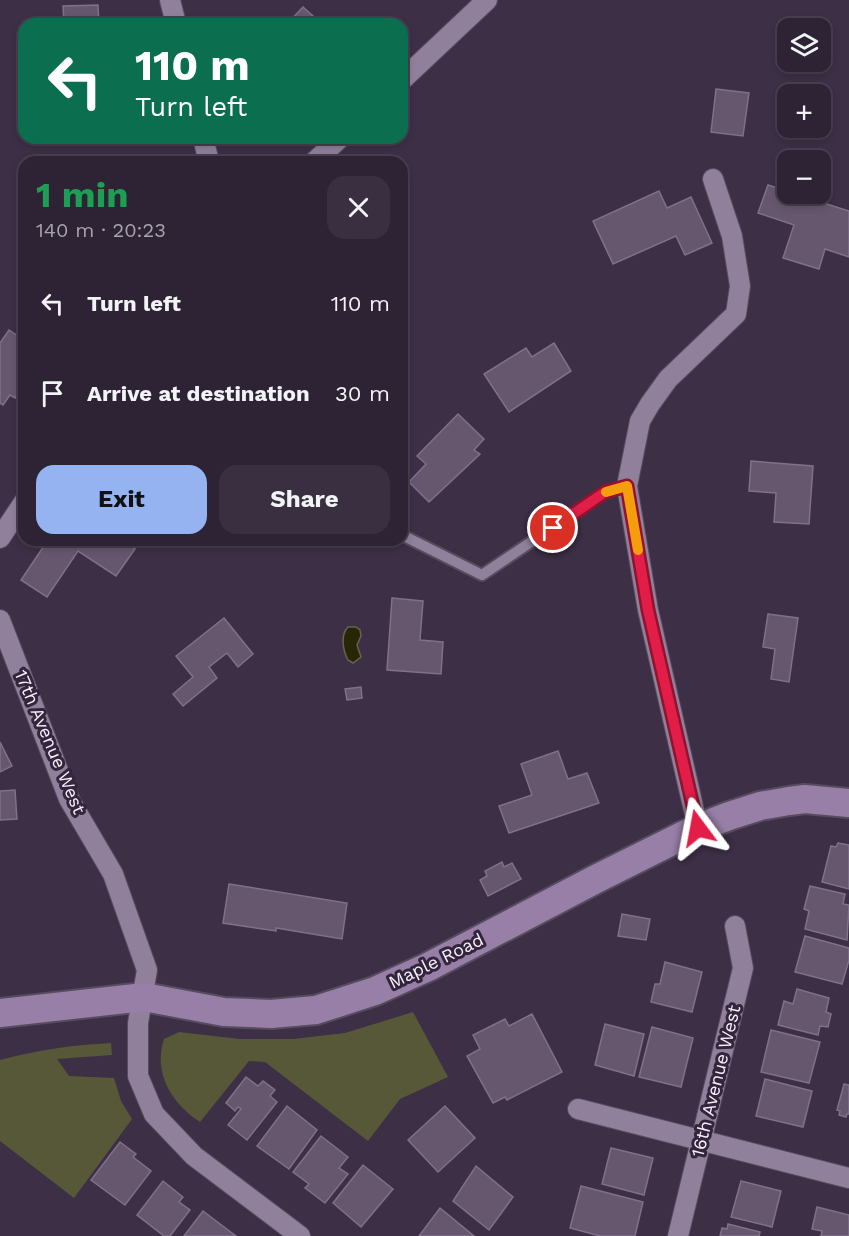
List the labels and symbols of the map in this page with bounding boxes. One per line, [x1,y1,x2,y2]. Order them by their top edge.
pin [527,502,578,553]
street label: 17th Avenue West [11,666,91,818]
position arrow [666,796,730,860]
street label: Maple Road [385,929,487,993]
street label: 16th Avenue West [687,1002,745,1159]

